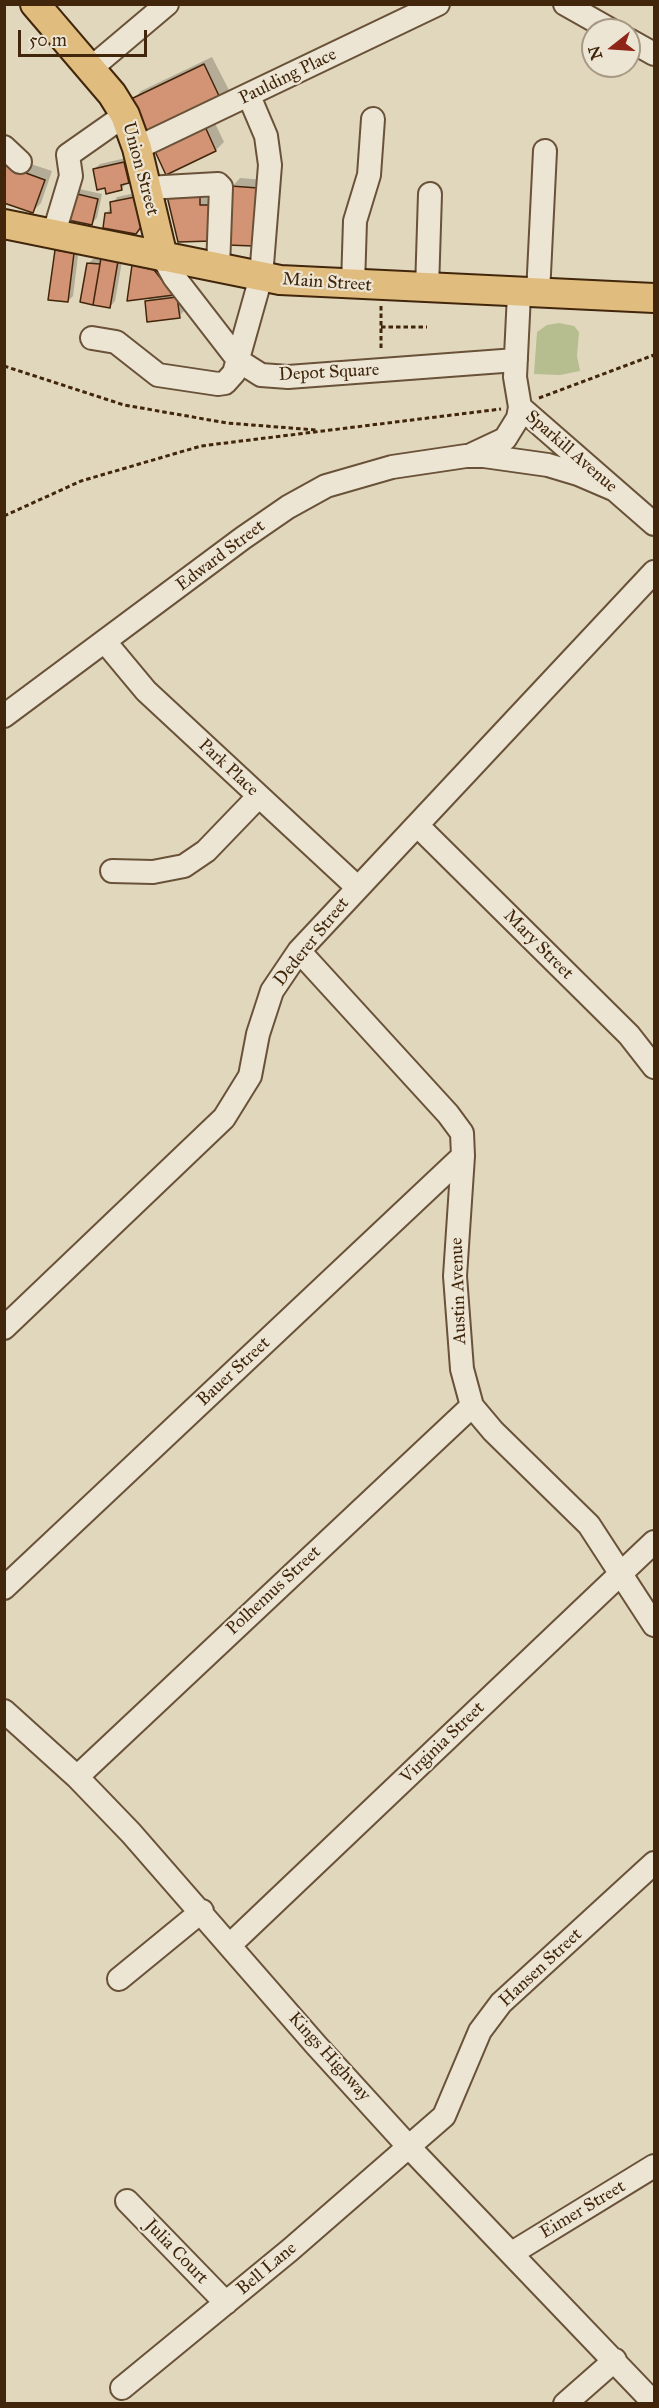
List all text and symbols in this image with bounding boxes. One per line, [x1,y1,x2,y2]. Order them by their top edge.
scale bar [21,18,150,56]
north arrow [581,18,641,78]
text: 50 m [29,29,67,51]
street label: Paulding Place [236,44,340,110]
text: N [584,44,606,62]
street label: Union Street [117,120,163,218]
street label: Main Street [282,269,372,297]
street label: Depot Square [278,360,380,386]
street label: Sparkill Avenue [521,406,621,498]
street label: Edward Street [172,516,270,596]
street label: Park Place [193,735,263,801]
street label: Dederer Street [270,893,354,991]
street label: Mary Street [499,906,577,984]
street label: Austin Avenue [446,1237,472,1345]
street label: Bauer Street [193,1333,275,1411]
street label: Polhemus Street [222,1542,326,1640]
street label: Virginia Street [396,1698,490,1788]
street label: Hansen Street [495,1924,587,2012]
street label: Kings Highway [283,2008,375,2106]
street label: Eimer Street [536,2176,630,2244]
street label: Julia Court [140,2215,212,2289]
street label: Bell Lane [233,2238,301,2300]

